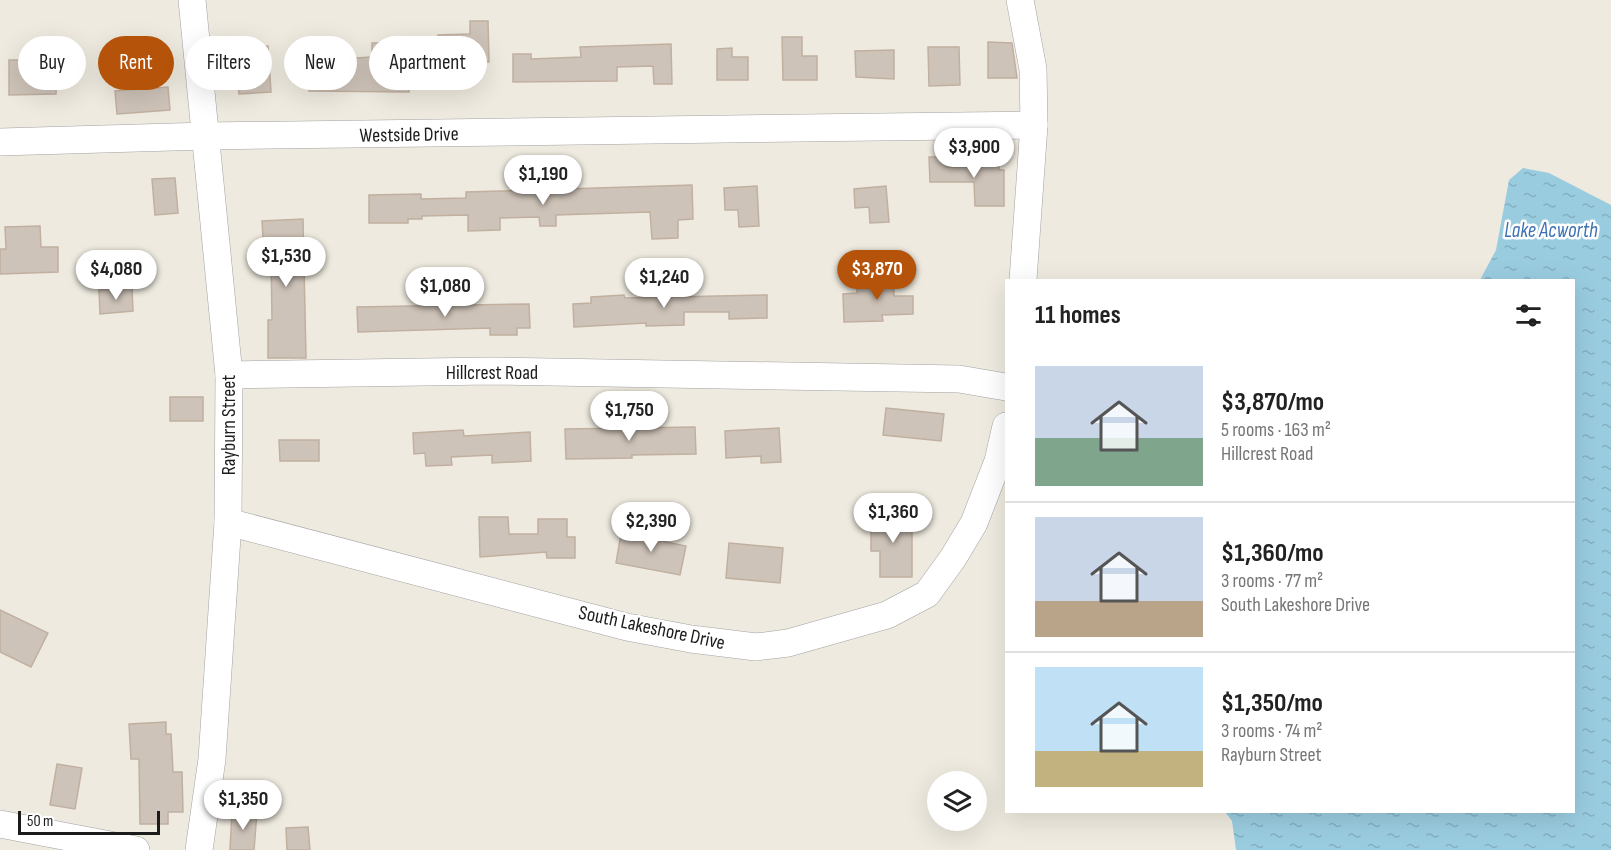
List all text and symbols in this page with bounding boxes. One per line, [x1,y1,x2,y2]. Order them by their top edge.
chip: Buy [18,36,86,90]
chip: Rent [98,36,174,90]
chip: Filters [186,36,272,90]
chip: New [284,36,357,90]
chip: Apartment [369,36,487,90]
street label: Westside Drive [359,122,459,148]
pin: $3,900 [925,128,1023,179]
text: $3,900 [948,135,1000,159]
pin: $1,190 [494,155,592,206]
text: $1,190 [518,162,568,186]
water label: Lake Acworth [1504,218,1598,243]
pin: $1,530 [237,237,335,288]
text: $1,530 [261,244,311,268]
pin: $4,080 [67,250,165,301]
pin: $3,870 [828,250,926,301]
text: $4,080 [90,257,142,281]
text: $3,870 [851,257,903,281]
pin: $1,240 [615,258,713,309]
text: $1,240 [639,265,689,289]
pin: $1,080 [396,267,494,318]
text: $1,080 [419,274,471,298]
icon: filters [1512,299,1545,332]
text: 11 homes [1035,300,1121,331]
street label: Hillcrest Road [446,361,538,385]
street label: Rayburn Street [217,375,241,475]
text: $3,870/mo [1221,387,1324,418]
icon: home [1083,390,1155,462]
pin: $1,750 [580,391,678,442]
text: $1,750 [604,398,654,422]
text: 5 rooms · 163 m² [1221,418,1331,442]
text: Hillcrest Road [1221,442,1313,466]
pin: $1,360 [844,493,942,544]
text: $1,360 [868,500,918,524]
pin: $2,390 [602,502,700,553]
text: $2,390 [625,509,677,533]
text: $1,360/mo [1221,538,1324,569]
icon: home [1083,541,1155,613]
text: 3 rooms · 77 m² [1221,569,1323,593]
text: South Lakeshore Drive [1221,593,1370,617]
street label: South Lakeshore Drive [576,601,727,655]
text: $1,350/mo [1221,688,1323,719]
icon: home [1083,691,1155,763]
text: 3 rooms · 74 m² [1221,719,1323,743]
text: Rayburn Street [1221,743,1322,767]
map controls [927,771,987,831]
button: layers [927,771,987,831]
pin: $1,350 [194,780,292,831]
text: $1,350 [218,787,268,811]
scale bar [18,808,160,836]
text: 50 m [27,812,53,831]

